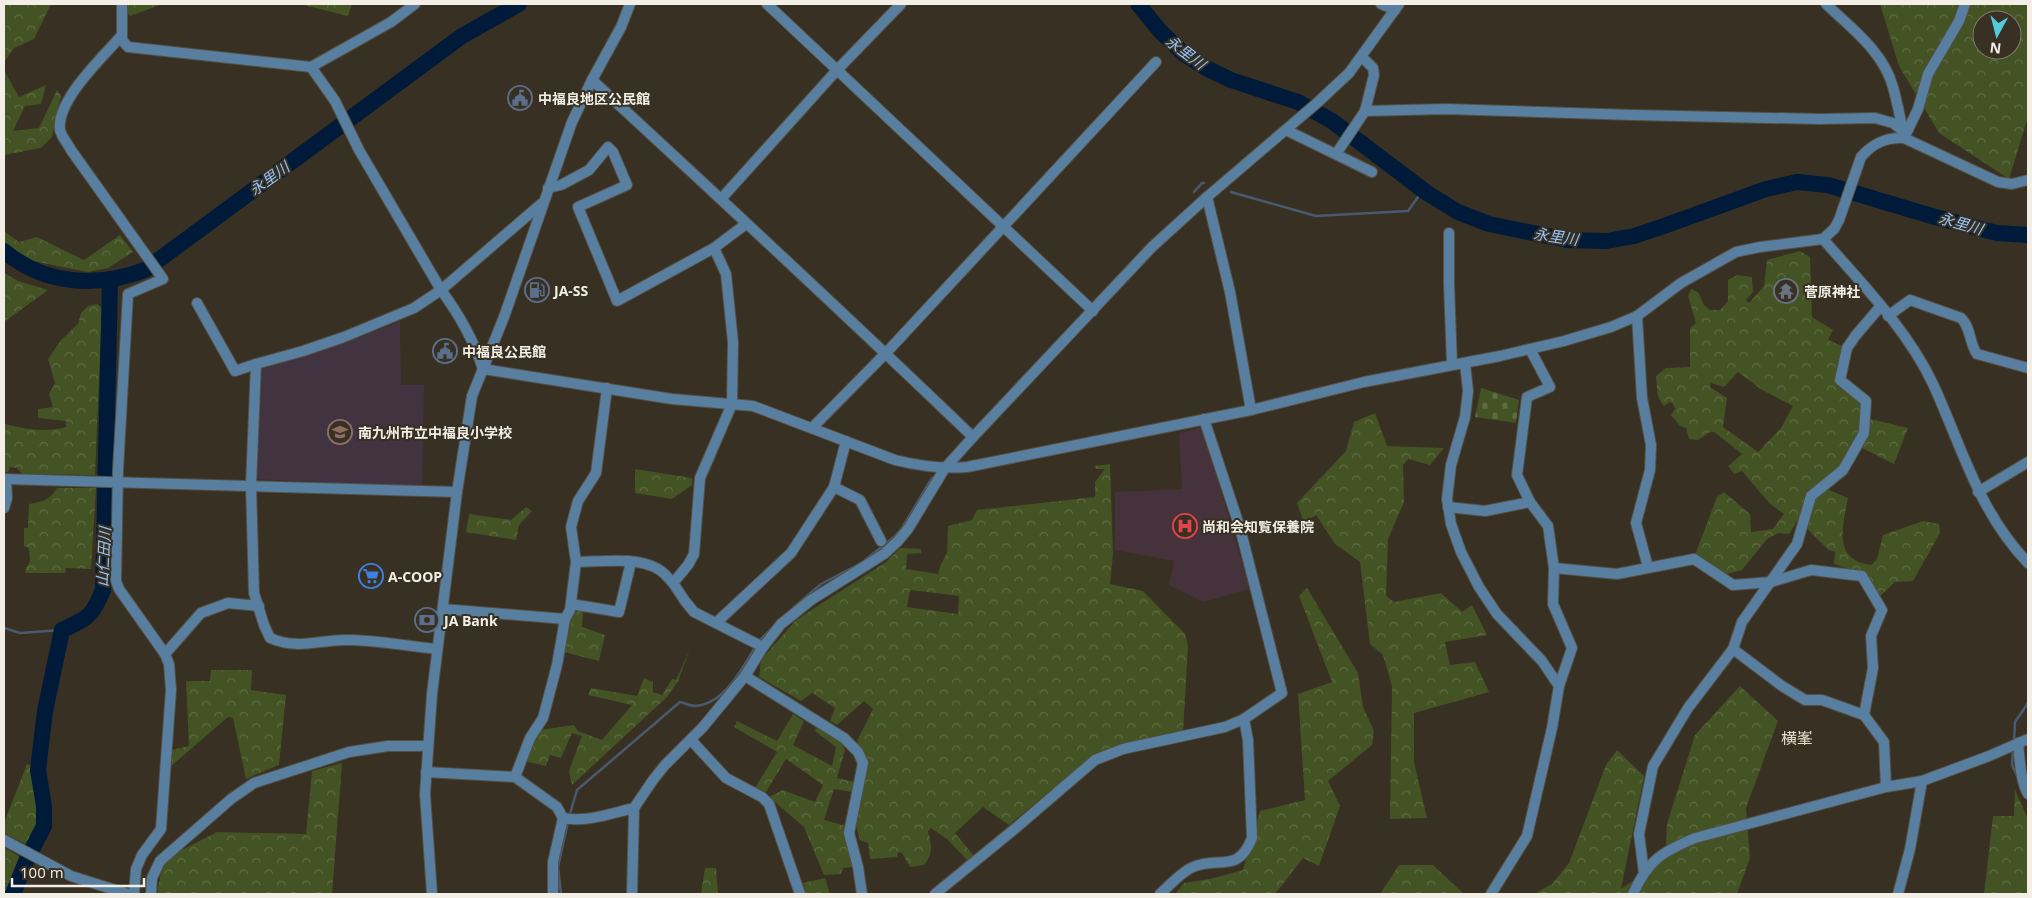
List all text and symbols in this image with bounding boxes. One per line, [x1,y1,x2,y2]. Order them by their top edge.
north arrow [1972,10,2022,60]
water label: 永里川 [1162,30,1212,75]
text: N [1989,38,2002,59]
public building icon: 中福良地区公民館 [507,85,533,111]
place label: 中福良地区公民館 [538,89,650,108]
water label: 永里川 [245,156,295,199]
water label: 永里川 [1937,207,1987,239]
water label: 永里川 [1532,223,1582,249]
fuel station icon: JA-SS [524,277,550,303]
temple icon: 菅原神社 [1773,278,1799,304]
place label: JA-SS [552,281,589,300]
place label: 菅原神社 [1804,282,1860,301]
public building icon: 中福良公民館 [432,338,458,364]
place label: 中福良公民館 [462,342,546,361]
school or university icon: 南九州市立中福良小学校 [327,419,353,445]
place label: 南九州市立中福良小学校 [358,423,512,442]
hospital icon: 尚和会知覧保養院 [1172,513,1198,539]
place label: 尚和会知覧保養院 [1202,517,1314,536]
water label: 山仁田川 [91,525,115,587]
supermarket icon: A-COOP [358,563,384,589]
place label: A-COOP [388,567,442,586]
bank icon: JA Bank [414,607,440,633]
place label: JA Bank [442,611,498,630]
district label: 横峯 [1781,727,1813,749]
scale bar [12,856,145,888]
text: 100 m [20,862,64,882]

